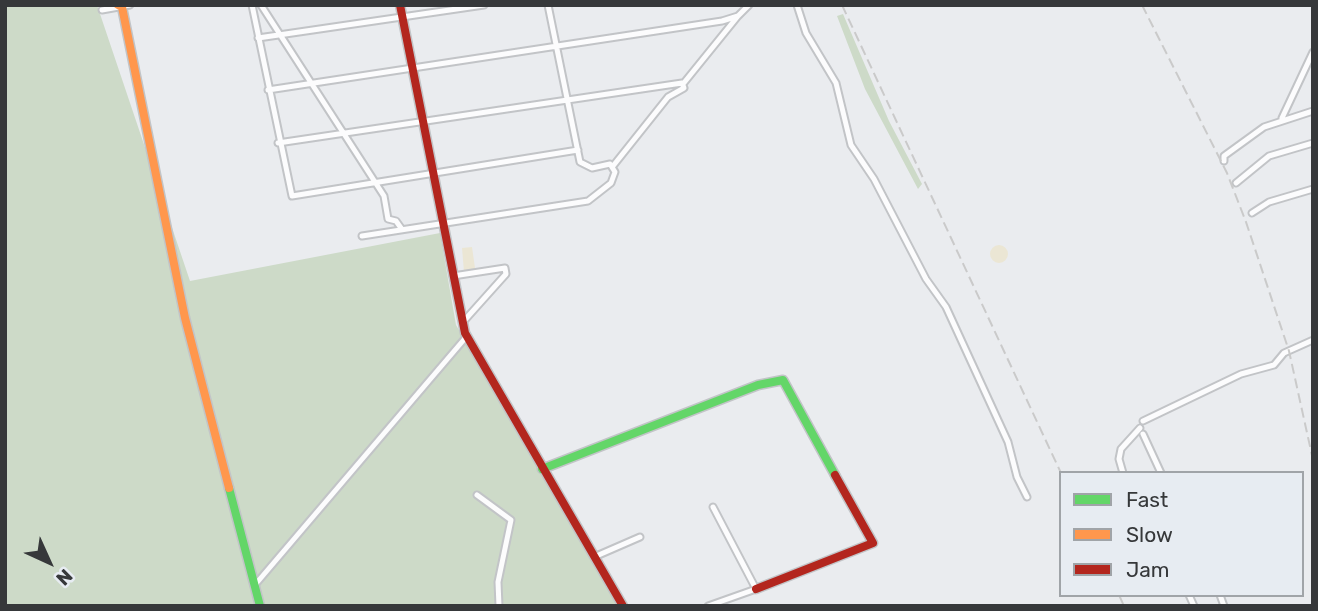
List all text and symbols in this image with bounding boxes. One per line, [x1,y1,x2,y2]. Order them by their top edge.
legend [1059,471,1304,597]
text: Fast [1126,487,1168,512]
text: Slow [1126,522,1173,547]
north arrow [14,527,84,597]
text: Jam [1126,557,1170,582]
text: N [51,564,77,590]

